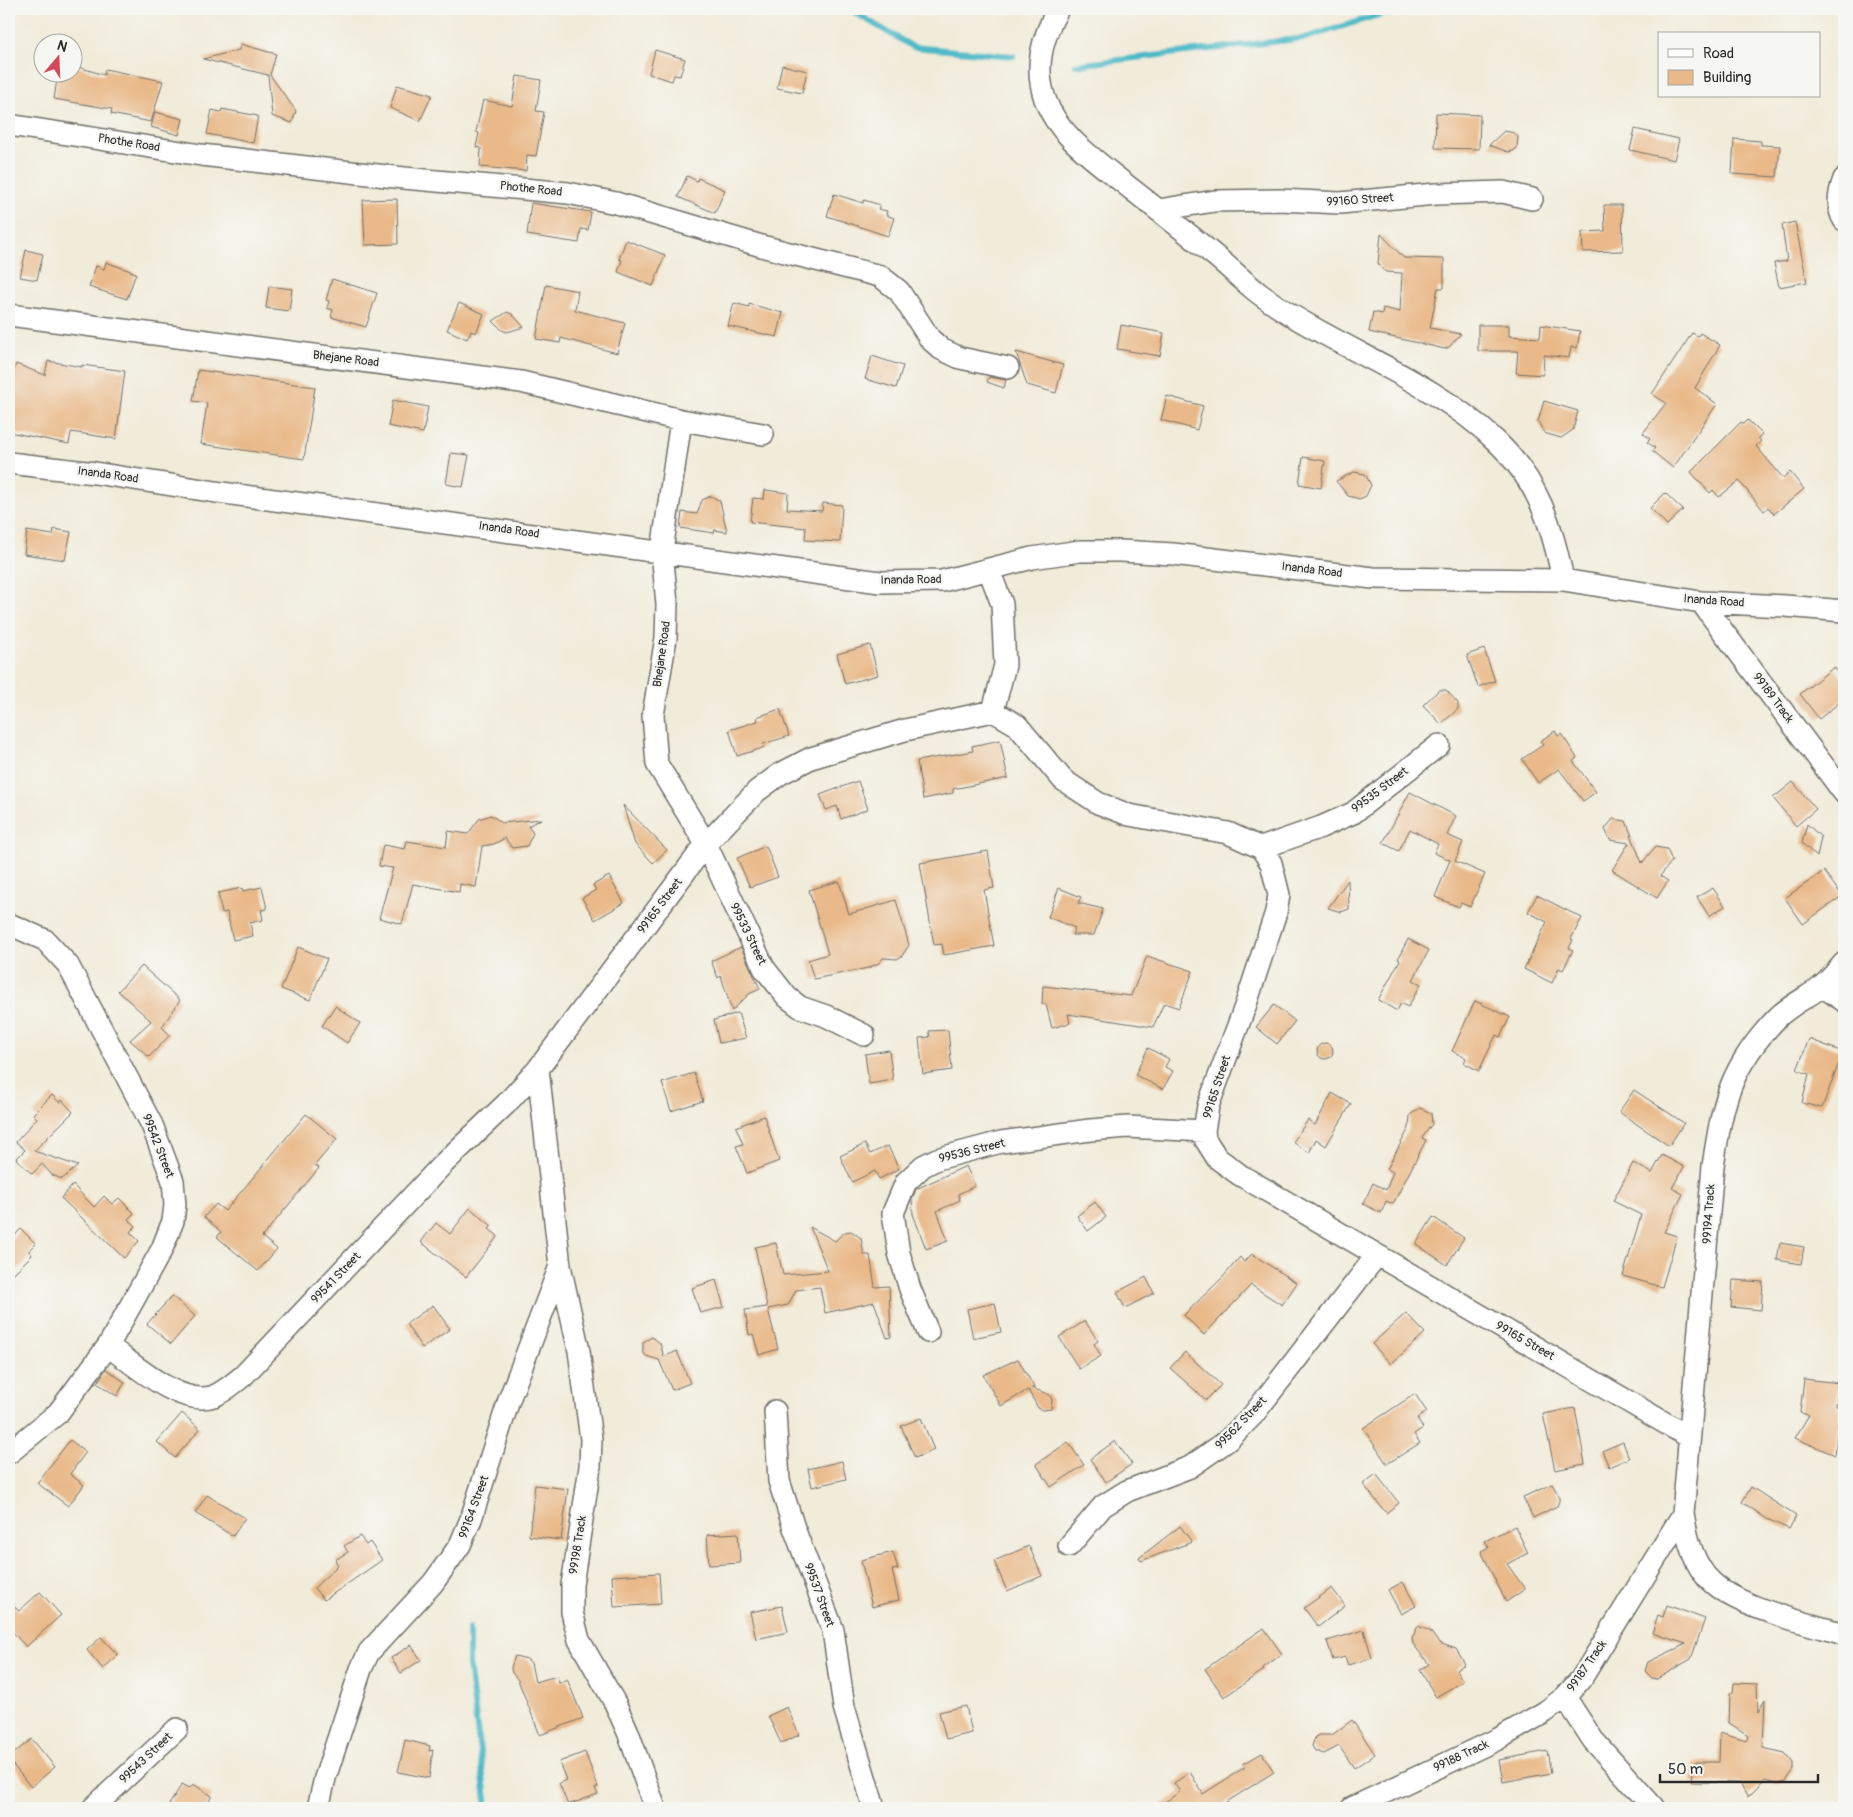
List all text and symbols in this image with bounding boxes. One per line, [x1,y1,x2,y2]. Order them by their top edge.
north arrow [32,32,82,82]
legend [1658,32,1820,98]
text: N [55,37,69,56]
text: Road [1703,44,1734,63]
text: Building [1703,68,1751,87]
street label: Phothe Road [97,131,161,155]
street label: Phothe Road [499,178,563,200]
street label: 99160 Street [1326,190,1394,210]
street label: Bhejane Road [312,348,380,371]
street label: Inanda Road [77,463,139,487]
street label: Inanda Road [478,518,540,542]
street label: Inanda Road [1281,559,1343,581]
street label: Inanda Road [880,572,942,588]
street label: Inanda Road [1683,591,1745,611]
street label: Bhejane Road [650,620,674,688]
street label: 99189 Track [1749,670,1797,726]
street label: 99535 Street [1349,764,1411,816]
street label: 99165 Street [634,875,686,937]
street label: 99533 Street [726,900,770,968]
street label: 99165 Street [1200,1053,1234,1121]
street label: 99542 Street [139,1112,177,1180]
street label: 99536 Street [937,1135,1007,1166]
street label: 99194 Track [1699,1184,1719,1244]
street label: 99541 Street [308,1249,364,1307]
street label: 99165 Street [1493,1318,1557,1364]
street label: 99562 Street [1212,1393,1270,1453]
street label: 99164 Street [456,1473,492,1541]
street label: 99198 Track [566,1515,590,1575]
street label: 99537 Street [800,1561,838,1629]
street label: 99187 Track [1564,1637,1610,1695]
street label: 99543 Street [116,1729,176,1787]
street label: 99188 Track [1431,1737,1491,1775]
scale bar [1660,1752,1818,1784]
text: 50 m [1668,1760,1703,1779]

